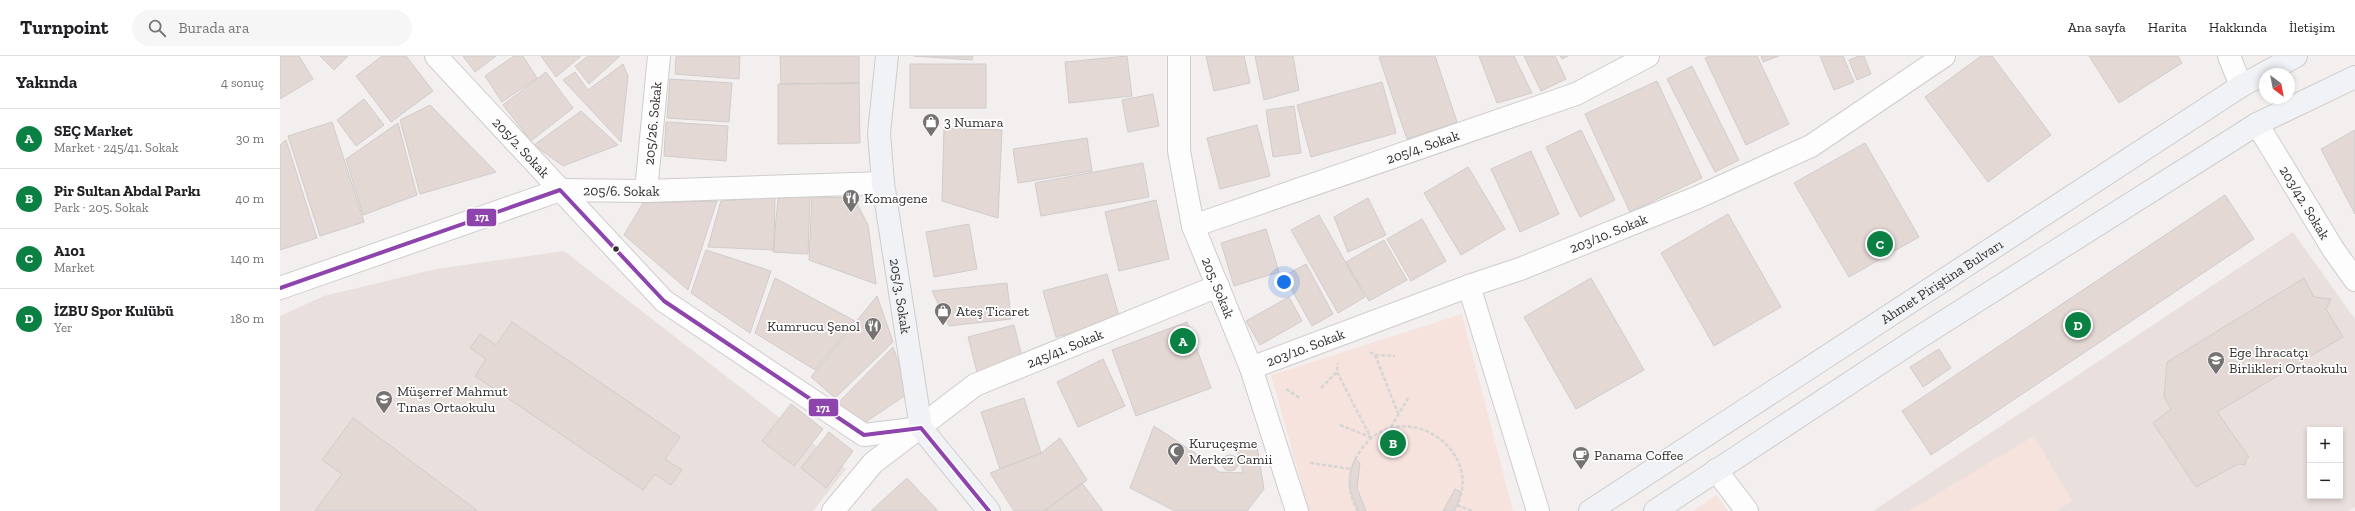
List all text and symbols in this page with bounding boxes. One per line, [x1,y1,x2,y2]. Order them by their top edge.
search box [132,10,412,46]
text: Turnpoint [20,16,108,39]
icon: search [146,17,168,39]
text: Burada ara [178,19,249,37]
text: Ana sayfa [2068,19,2126,36]
text: Harita [2148,19,2187,36]
text: Hakkında [2209,19,2267,36]
text: İletişim [2289,19,2335,36]
north arrow [2259,68,2295,104]
text: Yakında [16,72,77,92]
text: 4 sonuç [221,75,264,90]
street label: 205/26. Sokak [640,80,665,166]
shop icon: 3 Numara [921,112,941,137]
street label: 205/2. Sokak [489,114,554,182]
place label: 3 Numara [944,114,1004,131]
text: SEÇ Market [54,122,133,140]
street label: 205/4. Sokak [1384,126,1462,167]
text: A [25,131,33,146]
text: 30 m [236,131,264,146]
text: Market · 245/41. Sokak [54,140,178,155]
street label: 203/42. Sokak [2276,163,2334,243]
text: Pir Sultan Abdal Parkı [54,182,200,200]
street label: 205/6. Sokak [583,182,661,200]
restaurant icon: Komagene [841,188,861,213]
place label: Komagene [864,190,928,207]
text: B [25,191,33,206]
text: 40 m [235,191,264,206]
text: Park · 205. Sokak [54,200,148,215]
line badge: 171 [466,208,497,227]
street label: 203/10. Sokak [1567,210,1650,257]
text: 171 [475,211,490,224]
pin: C [1867,229,1893,259]
street label: Ahmet Piriştina Bulvarı [1877,235,2006,328]
text: A101 [54,242,85,260]
unlabelled marker [611,244,621,254]
text: C [25,251,33,266]
text: 140 m [230,251,264,266]
street label: 205. Sokak [1198,255,1239,322]
street label: 205/3. Sokak [886,257,915,336]
text: Market [54,260,94,275]
your location [1274,272,1294,292]
shop icon: Ateş Ticaret [933,301,953,326]
text: İZBU Spor Kulübü [54,302,174,320]
place label: Ateş Ticaret [956,303,1030,320]
pin: D [2065,310,2091,340]
text: D [24,311,34,326]
text: 180 m [230,311,264,326]
restaurant icon: Kumrucu Şenol [863,316,883,341]
place label: Kumrucu Şenol [767,318,860,335]
text: Yer [54,320,73,335]
street label: 245/41. Sokak [1024,325,1106,372]
street label: 203/10. Sokak [1264,325,1347,370]
pin: A [1170,326,1196,356]
place label: Ege İhracatçı Birlikleri Ortaokulu [2229,344,2347,377]
school or university icon: Ege İhracatçı Birlikleri Ortaokulu [2206,350,2226,375]
place label: Müşerref Mahmut Tınas Ortaokulu [397,383,508,416]
school or university icon: Müşerref Mahmut Tınas Ortaokulu [374,389,394,414]
line badge: 171 [808,398,839,417]
text: 171 [816,402,831,415]
map controls [2307,427,2343,499]
button: + [2307,427,2343,463]
pin: B [1380,428,1406,458]
place label: Kuruçeşme Merkez Camii [1189,435,1273,468]
mosque icon: Kuruçeşme Merkez Camii [1166,441,1186,466]
cafe icon: Panama Coffee [1571,445,1591,470]
place label: Panama Coffee [1594,447,1684,464]
button: − [2307,463,2343,499]

